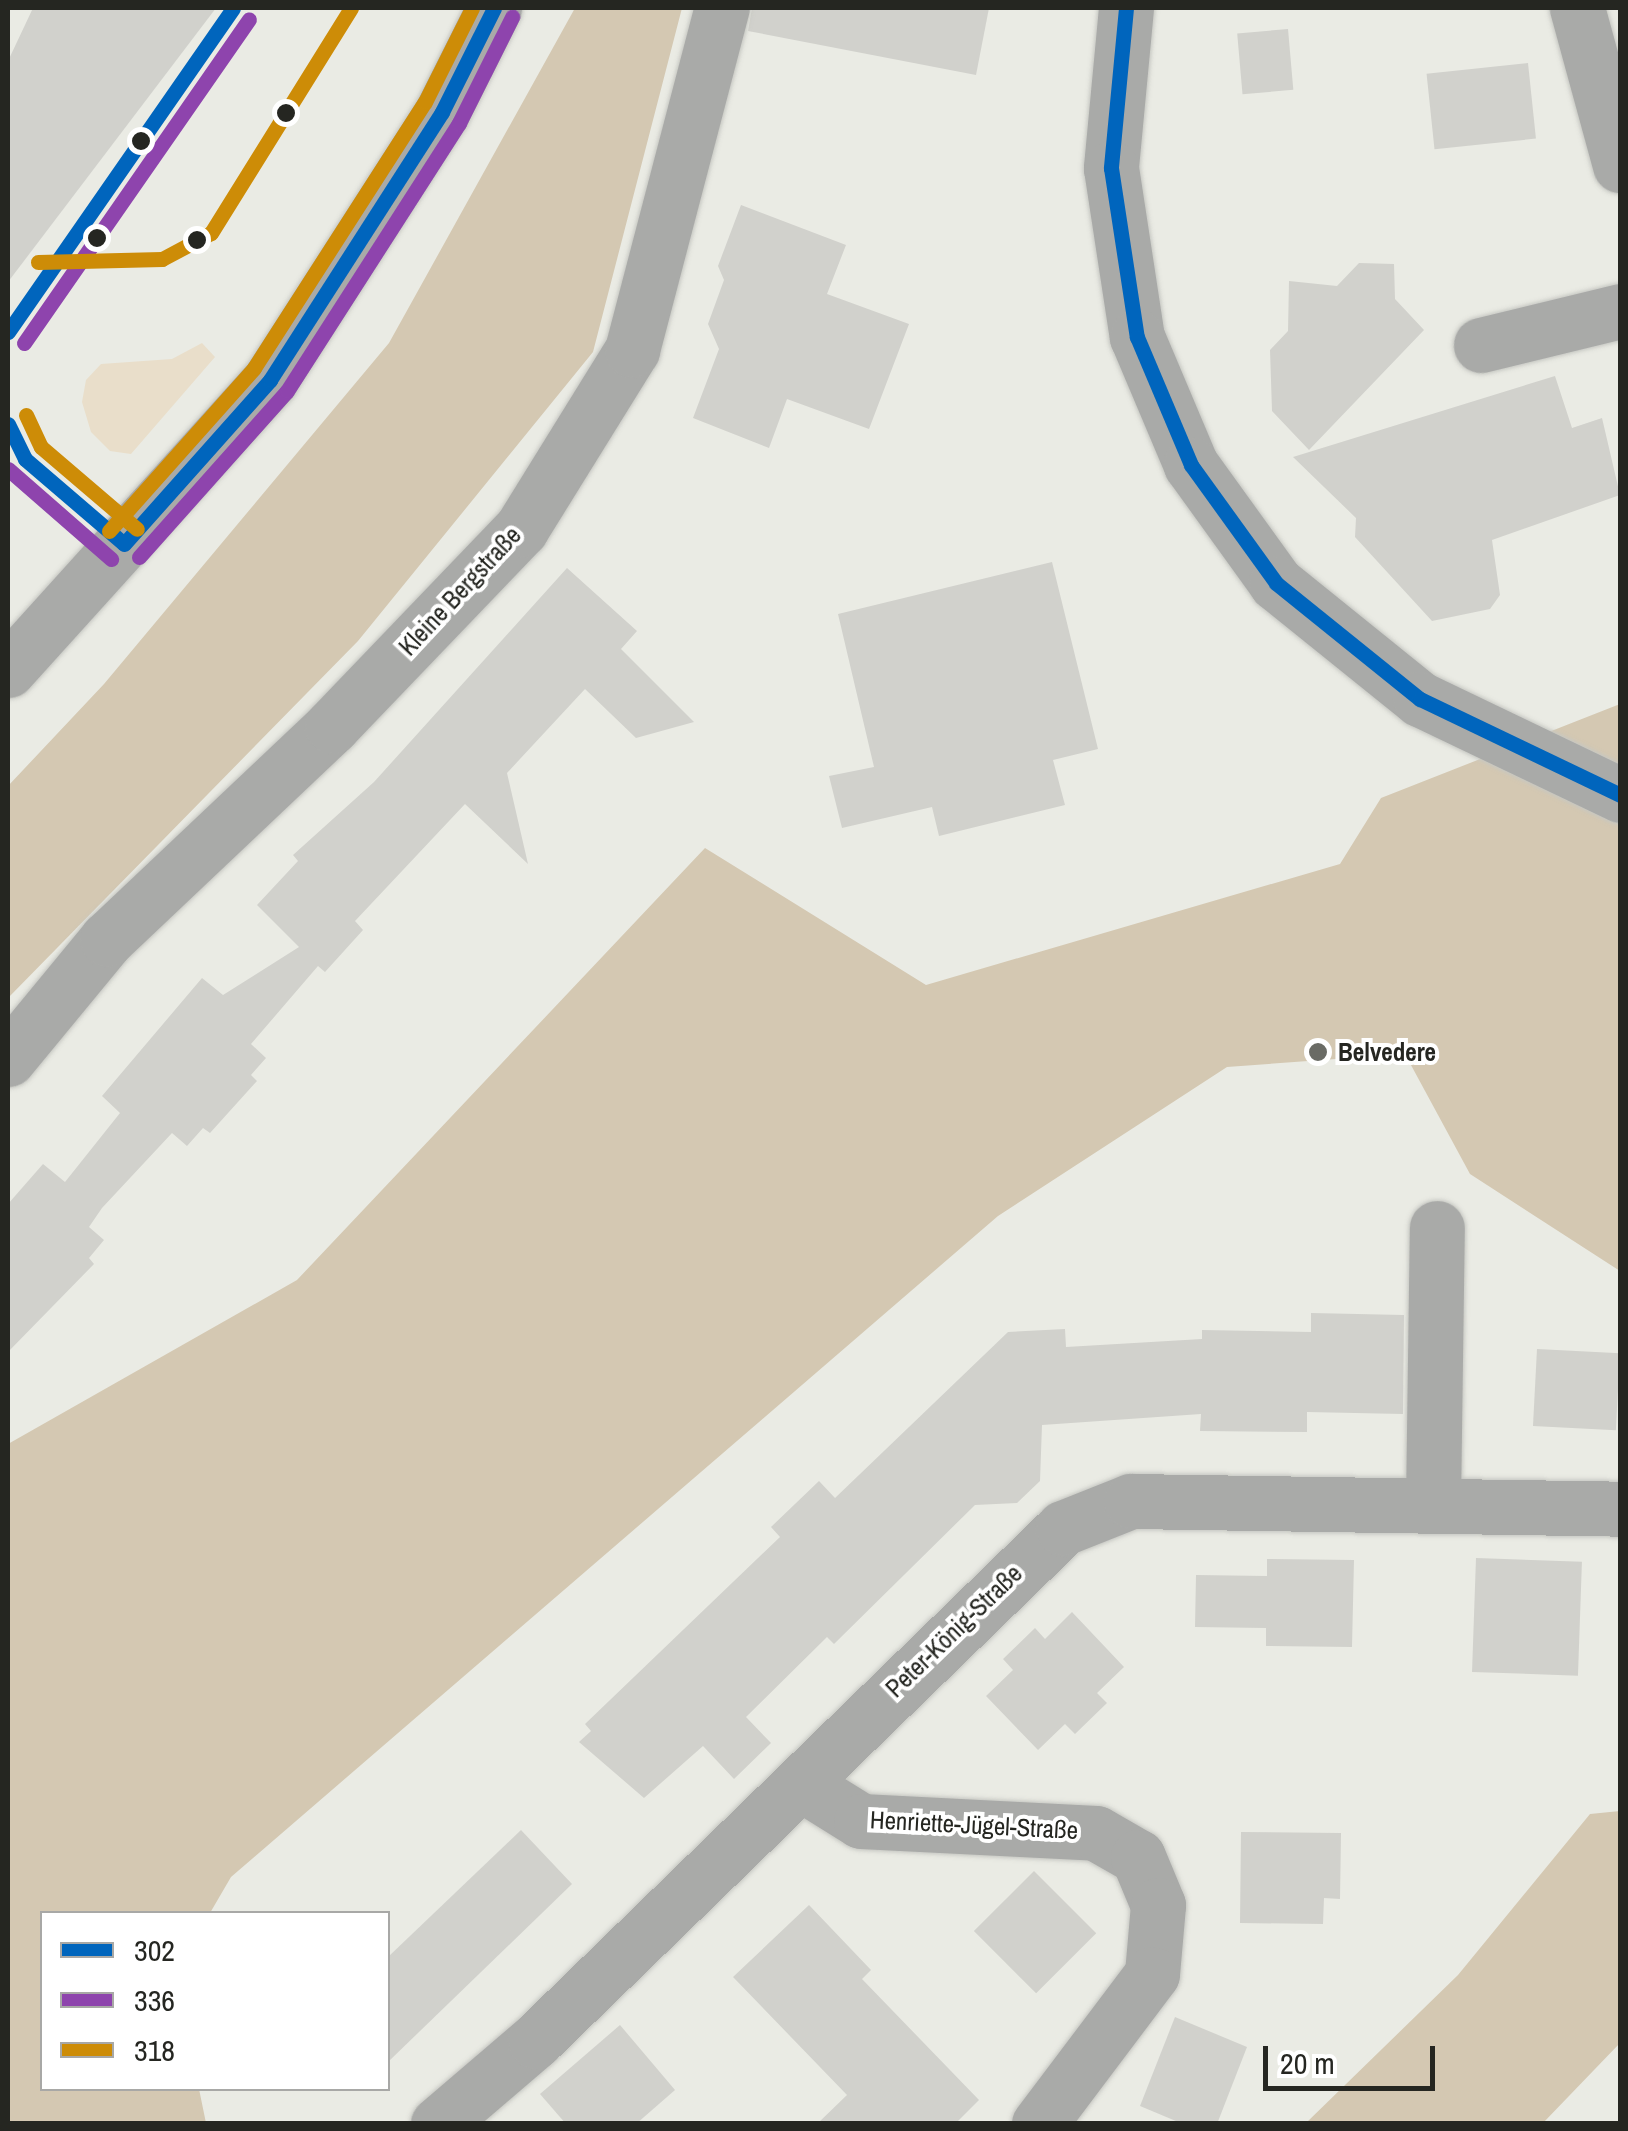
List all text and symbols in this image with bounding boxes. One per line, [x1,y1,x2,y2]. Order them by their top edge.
unlabelled marker [276,103,296,123]
unlabelled marker [131,131,151,151]
unlabelled marker [87,228,107,248]
unlabelled marker [187,230,207,250]
street label: Kleine Bergstraße [393,520,527,662]
place label: Belvedere [1338,1037,1436,1067]
marker: Belvedere [1307,1041,1329,1063]
street label: Peter-König-Straße [880,1558,1028,1704]
street label: Henriette-Jügel-Straße [869,1805,1079,1845]
legend [40,1911,390,2091]
text: 302 [134,1930,175,1970]
text: 336 [134,1980,175,2020]
scale bar [1268,2026,1440,2088]
text: 318 [134,2030,175,2070]
text: 20 m [1280,2043,1335,2083]

